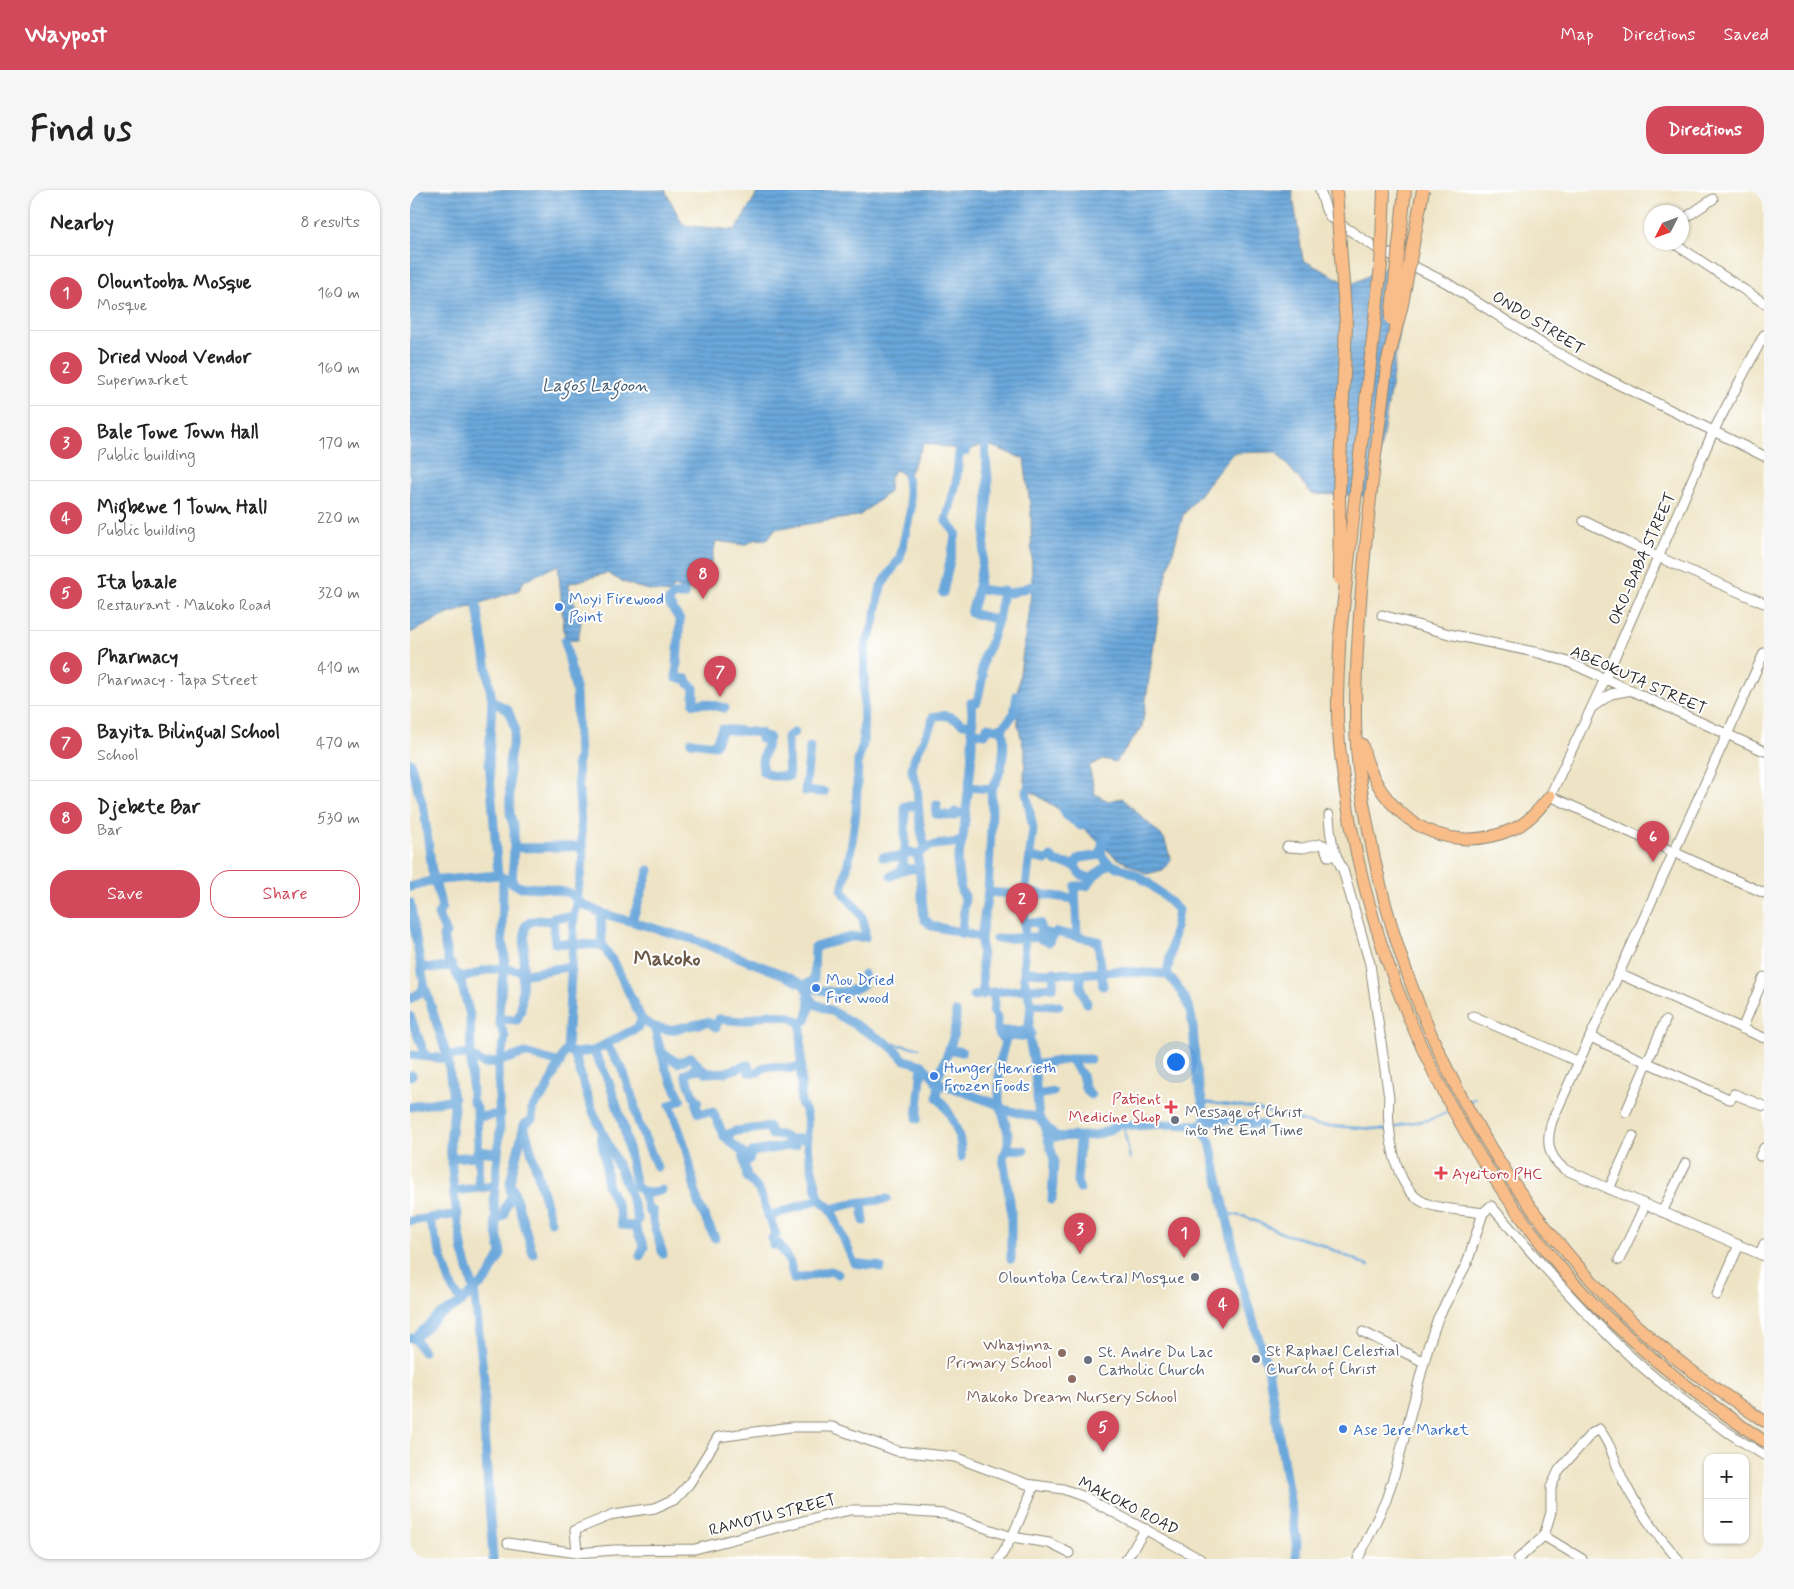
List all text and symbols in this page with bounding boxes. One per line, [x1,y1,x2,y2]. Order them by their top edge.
text: Waypost [25,20,107,51]
text: Map [1561,23,1594,47]
text: Directions [1622,23,1696,47]
text: Saved [1724,23,1769,47]
button: Directions [1646,106,1764,154]
text: Find us [30,107,132,153]
north arrow [1644,205,1689,250]
text: Nearby [50,209,114,237]
text: 8 results [300,212,360,233]
text: Olountooba Mosque [97,270,251,295]
text: 1 [62,283,70,304]
text: 160 m [317,283,360,304]
street label: ONDO STREET [1488,287,1588,360]
text: Mosque [97,295,147,316]
text: Dried Wood Vendor [97,345,251,370]
text: 2 [62,358,70,379]
text: 160 m [317,358,360,379]
text: Supermarket [97,370,188,391]
water label: Lagos Lagoon [542,374,648,400]
text: Bale Towe Town Hall [97,420,259,445]
text: 3 [62,433,70,454]
text: 170 m [318,433,360,454]
text: Public building [97,445,196,466]
street label: OKO-BABA STREET [1604,489,1681,628]
text: Migbewe 1 Town Hall [97,495,267,520]
text: 4 [61,508,71,529]
text: 220 m [317,508,360,529]
text: Public building [97,520,196,541]
pin: 8 [687,558,719,599]
text: Ita baale [97,570,177,595]
text: 5 [61,583,71,604]
text: 320 m [318,583,360,604]
place label: Moyi Firewood Point [569,589,664,628]
text: Restaurant · Makoko Road [97,595,271,616]
marker: Moyi Firewood Point [553,601,565,613]
street label: ABEOKUTA STREET [1567,641,1710,720]
text: Pharmacy [97,645,178,670]
pin: 7 [704,656,736,697]
text: 6 [62,658,70,679]
text: 410 m [317,658,360,679]
text: Pharmacy · Tapa Street [97,670,258,691]
text: Bayita Bilingual School [97,720,280,745]
text: 7 [61,733,71,754]
text: 470 m [316,733,360,754]
text: School [97,745,138,766]
text: Djebete Bar [97,795,200,820]
text: 8 [61,808,71,829]
text: 530 m [317,808,360,829]
text: Bar [97,820,122,841]
pin: 6 [1637,821,1669,862]
button: Save [50,870,200,918]
button: Share [210,870,360,918]
pin: 2 [1006,883,1038,924]
district label: Makoko [633,945,701,973]
place label: Mou Dried Fire wood [826,970,894,1009]
marker: Mou Dried Fire wood [810,982,822,994]
your location [1163,1049,1189,1075]
place label: Hunger Henrieth Frozen Foods [944,1058,1056,1097]
marker: Hunger Henrieth Frozen Foods [928,1070,940,1082]
place label: Patient Medicine Shop [1068,1089,1161,1128]
marker: Patient Medicine Shop [1165,1101,1177,1113]
place label: Message of Christ into the End Time [1185,1102,1303,1141]
marker: Message of Christ into the End Time [1169,1114,1181,1126]
place label: Ayeitoro PHC [1452,1164,1542,1185]
marker: Ayeitoro PHC [1434,1166,1448,1180]
pin: 3 [1064,1213,1096,1254]
pin: 1 [1168,1217,1200,1258]
place label: Olountoba Central Mosque [998,1268,1185,1289]
marker: Olountoba Central Mosque [1189,1271,1201,1283]
pin: 4 [1207,1288,1239,1329]
place label: Whayinna Primary School [946,1335,1052,1374]
place label: St Raphael Celestial Church of Christ [1266,1341,1399,1380]
place label: St. Andre Du Lac Catholic Church [1098,1342,1213,1381]
marker: Whayinna Primary School [1056,1347,1068,1359]
marker: St Raphael Celestial Church of Christ [1250,1353,1262,1365]
marker: St. Andre Du Lac Catholic Church [1082,1354,1094,1366]
marker: Makoko Dream Nursery School [1066,1373,1078,1385]
place label: Makoko Dream Nursery School [967,1387,1177,1408]
pin: 5 [1087,1411,1119,1452]
place label: Ase Jere Market [1353,1420,1470,1441]
marker: Ase Jere Market [1337,1423,1349,1435]
map controls [1704,1454,1749,1544]
button: + [1704,1454,1749,1499]
street label: MAKOKO ROAD [1075,1472,1182,1541]
street label: RAMOTU STREET [707,1490,838,1541]
button: − [1704,1499,1749,1544]

